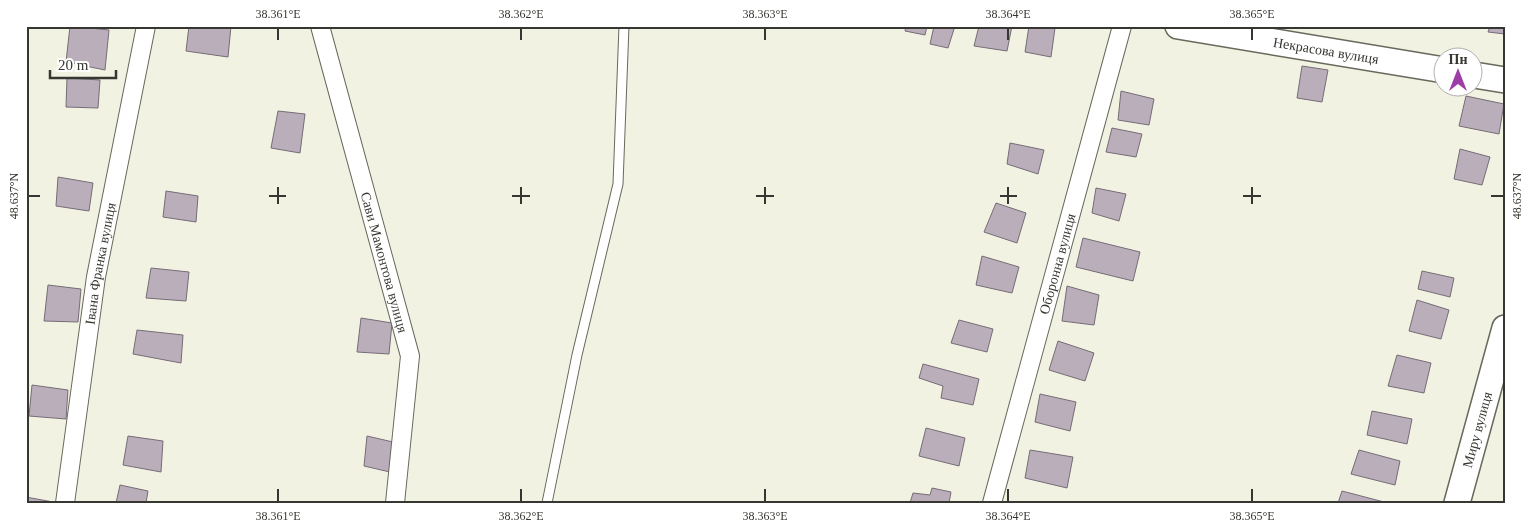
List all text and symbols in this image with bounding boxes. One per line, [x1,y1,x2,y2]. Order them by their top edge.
text: 38.361°E [255,7,301,21]
text: 38.362°E [498,7,544,21]
text: 38.363°E [742,7,788,21]
text: 38.364°E [985,7,1031,21]
text: 38.365°E [1229,7,1275,21]
street label: Некрасова вулиця [1272,34,1380,67]
scale bar [50,48,116,80]
north arrow [1434,48,1484,98]
text: Пн [1449,52,1467,67]
text: 20 m [58,57,89,73]
text: 48.637°N [7,172,21,219]
text: 48.637°N [1510,172,1524,219]
street label: Сави Мамонтова вулиця [358,190,411,335]
street label: Івана Франка вулиця [82,201,118,326]
street label: Оборонна вулиця [1036,211,1078,316]
street label: Миру вулиця [1460,389,1495,469]
text: 38.361°E [255,509,301,523]
text: 38.362°E [498,509,544,523]
text: 38.363°E [742,509,788,523]
text: 38.364°E [985,509,1031,523]
text: 38.365°E [1229,509,1275,523]

